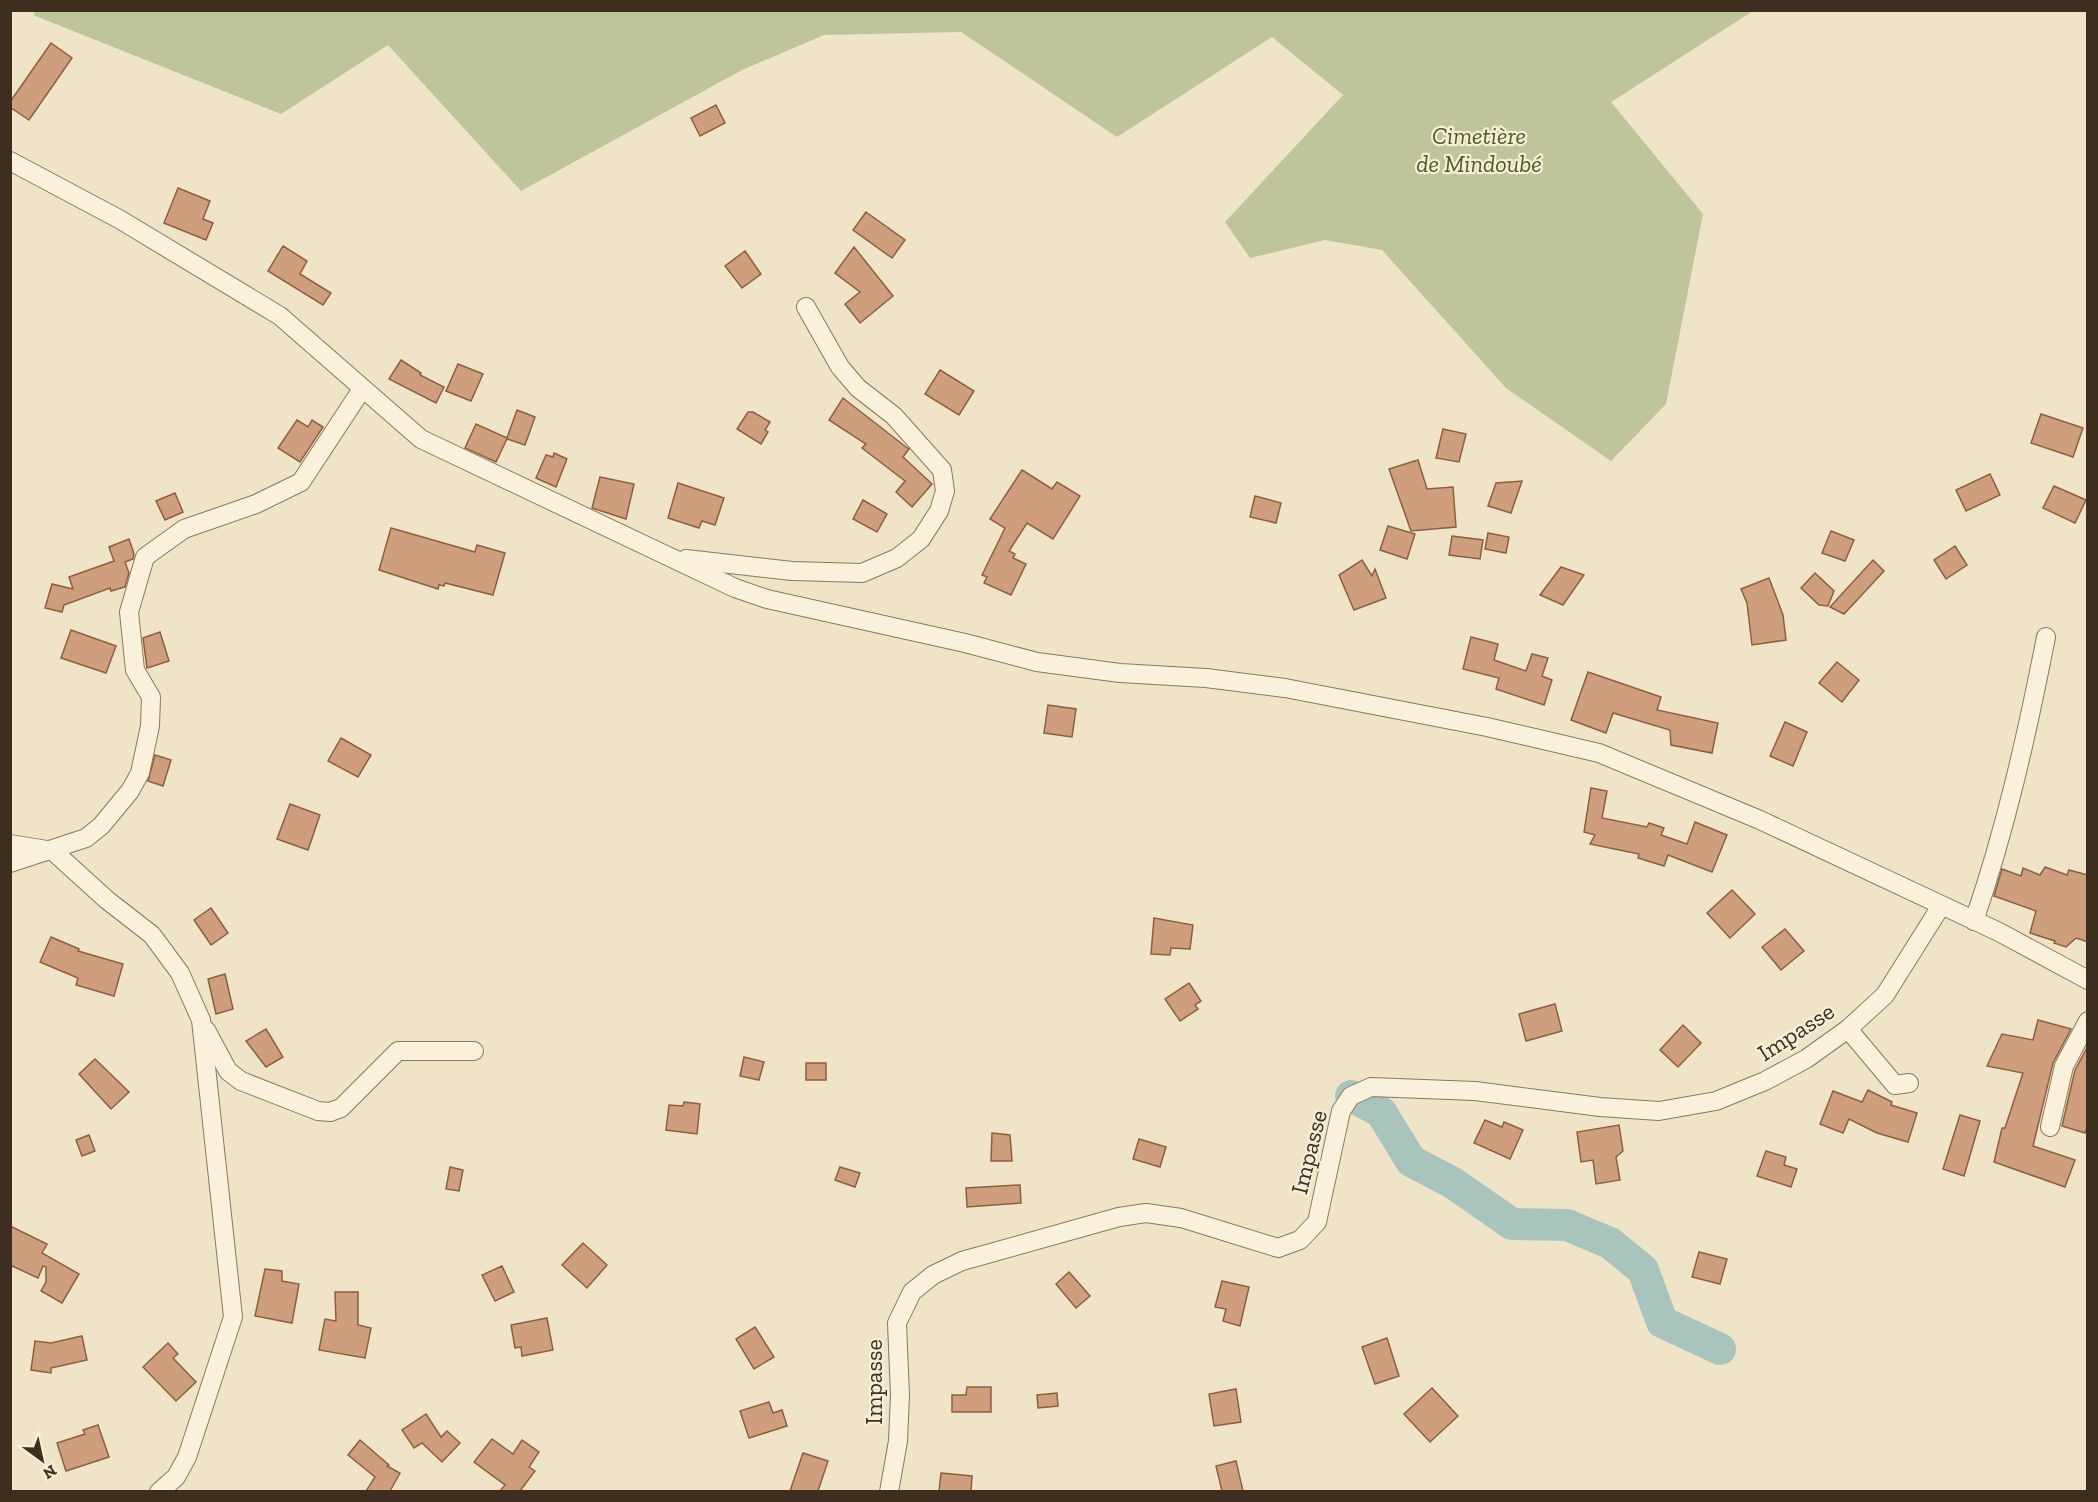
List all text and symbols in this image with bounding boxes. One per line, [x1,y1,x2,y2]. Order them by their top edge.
park label: Cimetière de Mindoubé [1416,121,1542,178]
street label: Impasse [1752,996,1839,1067]
street label: Impasse [1284,1107,1333,1197]
street label: Impasse [859,1339,888,1425]
north arrow [12,1430,72,1490]
text: N [40,1461,60,1483]

